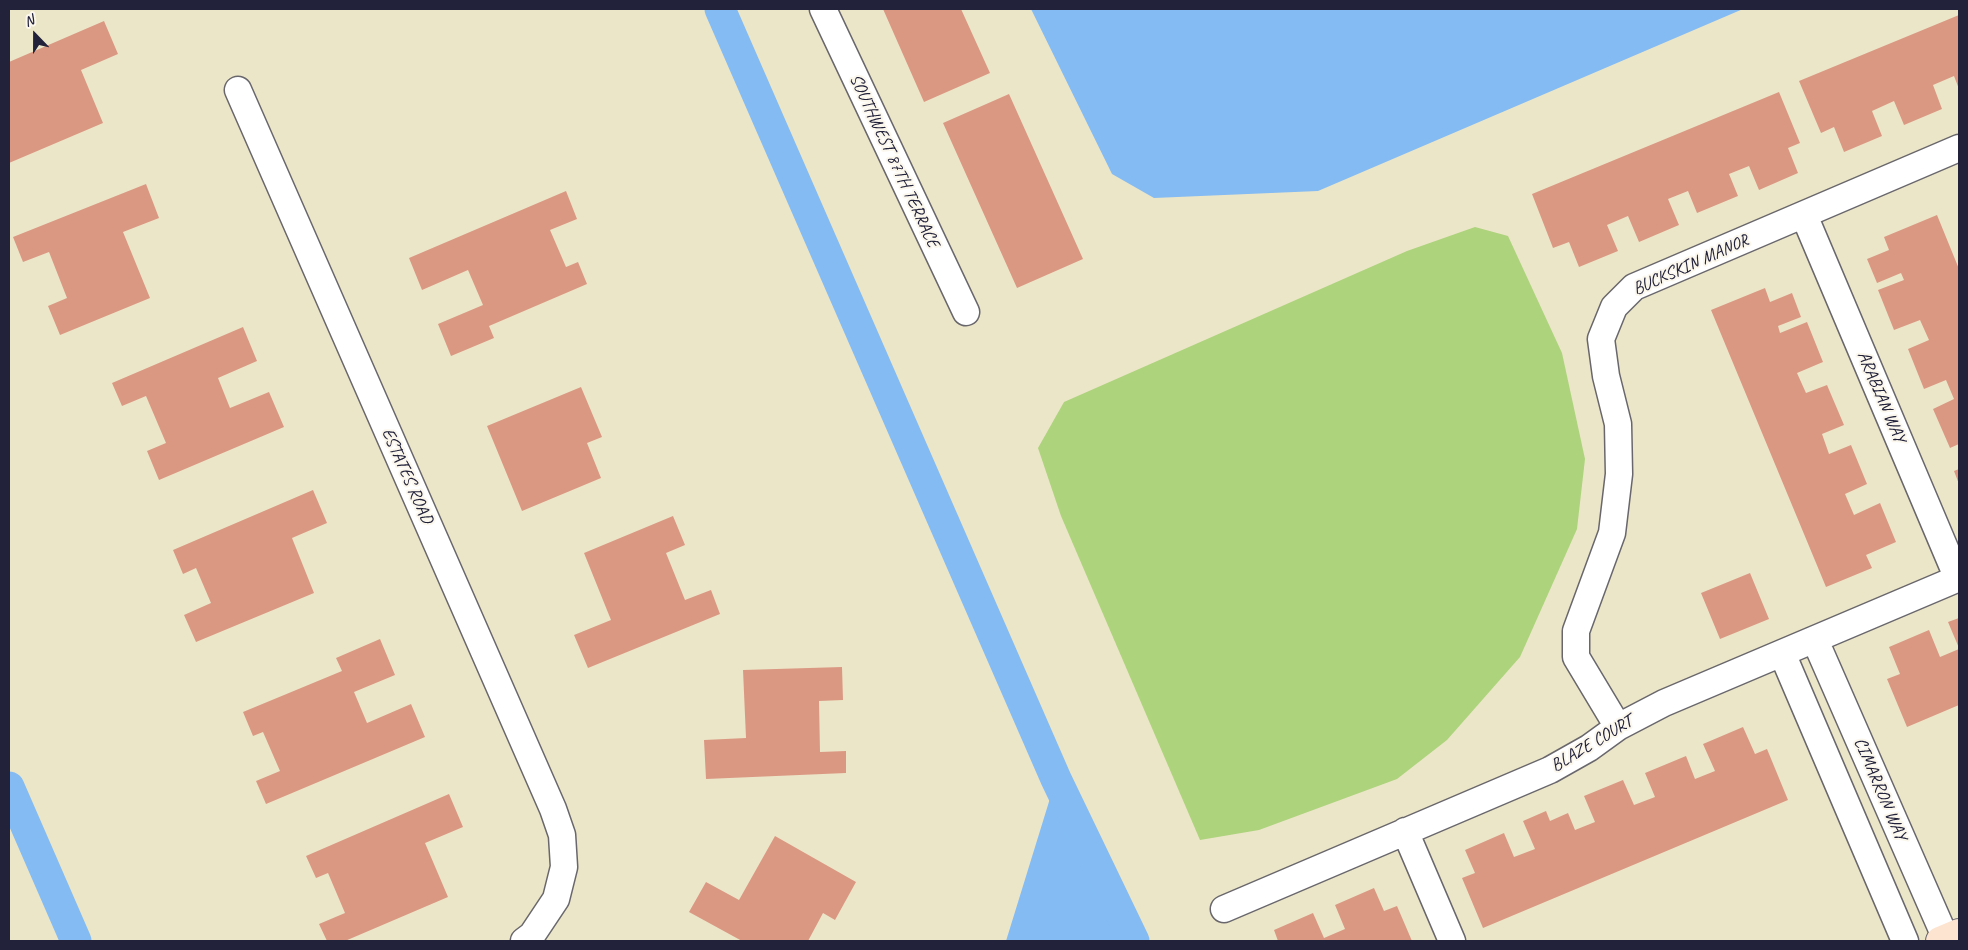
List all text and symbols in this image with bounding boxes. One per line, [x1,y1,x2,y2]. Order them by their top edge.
north arrow [10,10,60,60]
text: N [22,11,36,30]
street label: SOUTHWEST 87TH TERRACE [844,71,944,251]
street label: BUCKSKIN MANOR [1630,230,1752,300]
street label: ARABIAN WAY [1852,348,1910,446]
street label: ESTATES ROAD [376,425,438,527]
street label: BLAZE COURT [1547,711,1637,777]
street label: CIMARRON WAY [1849,734,1911,844]

